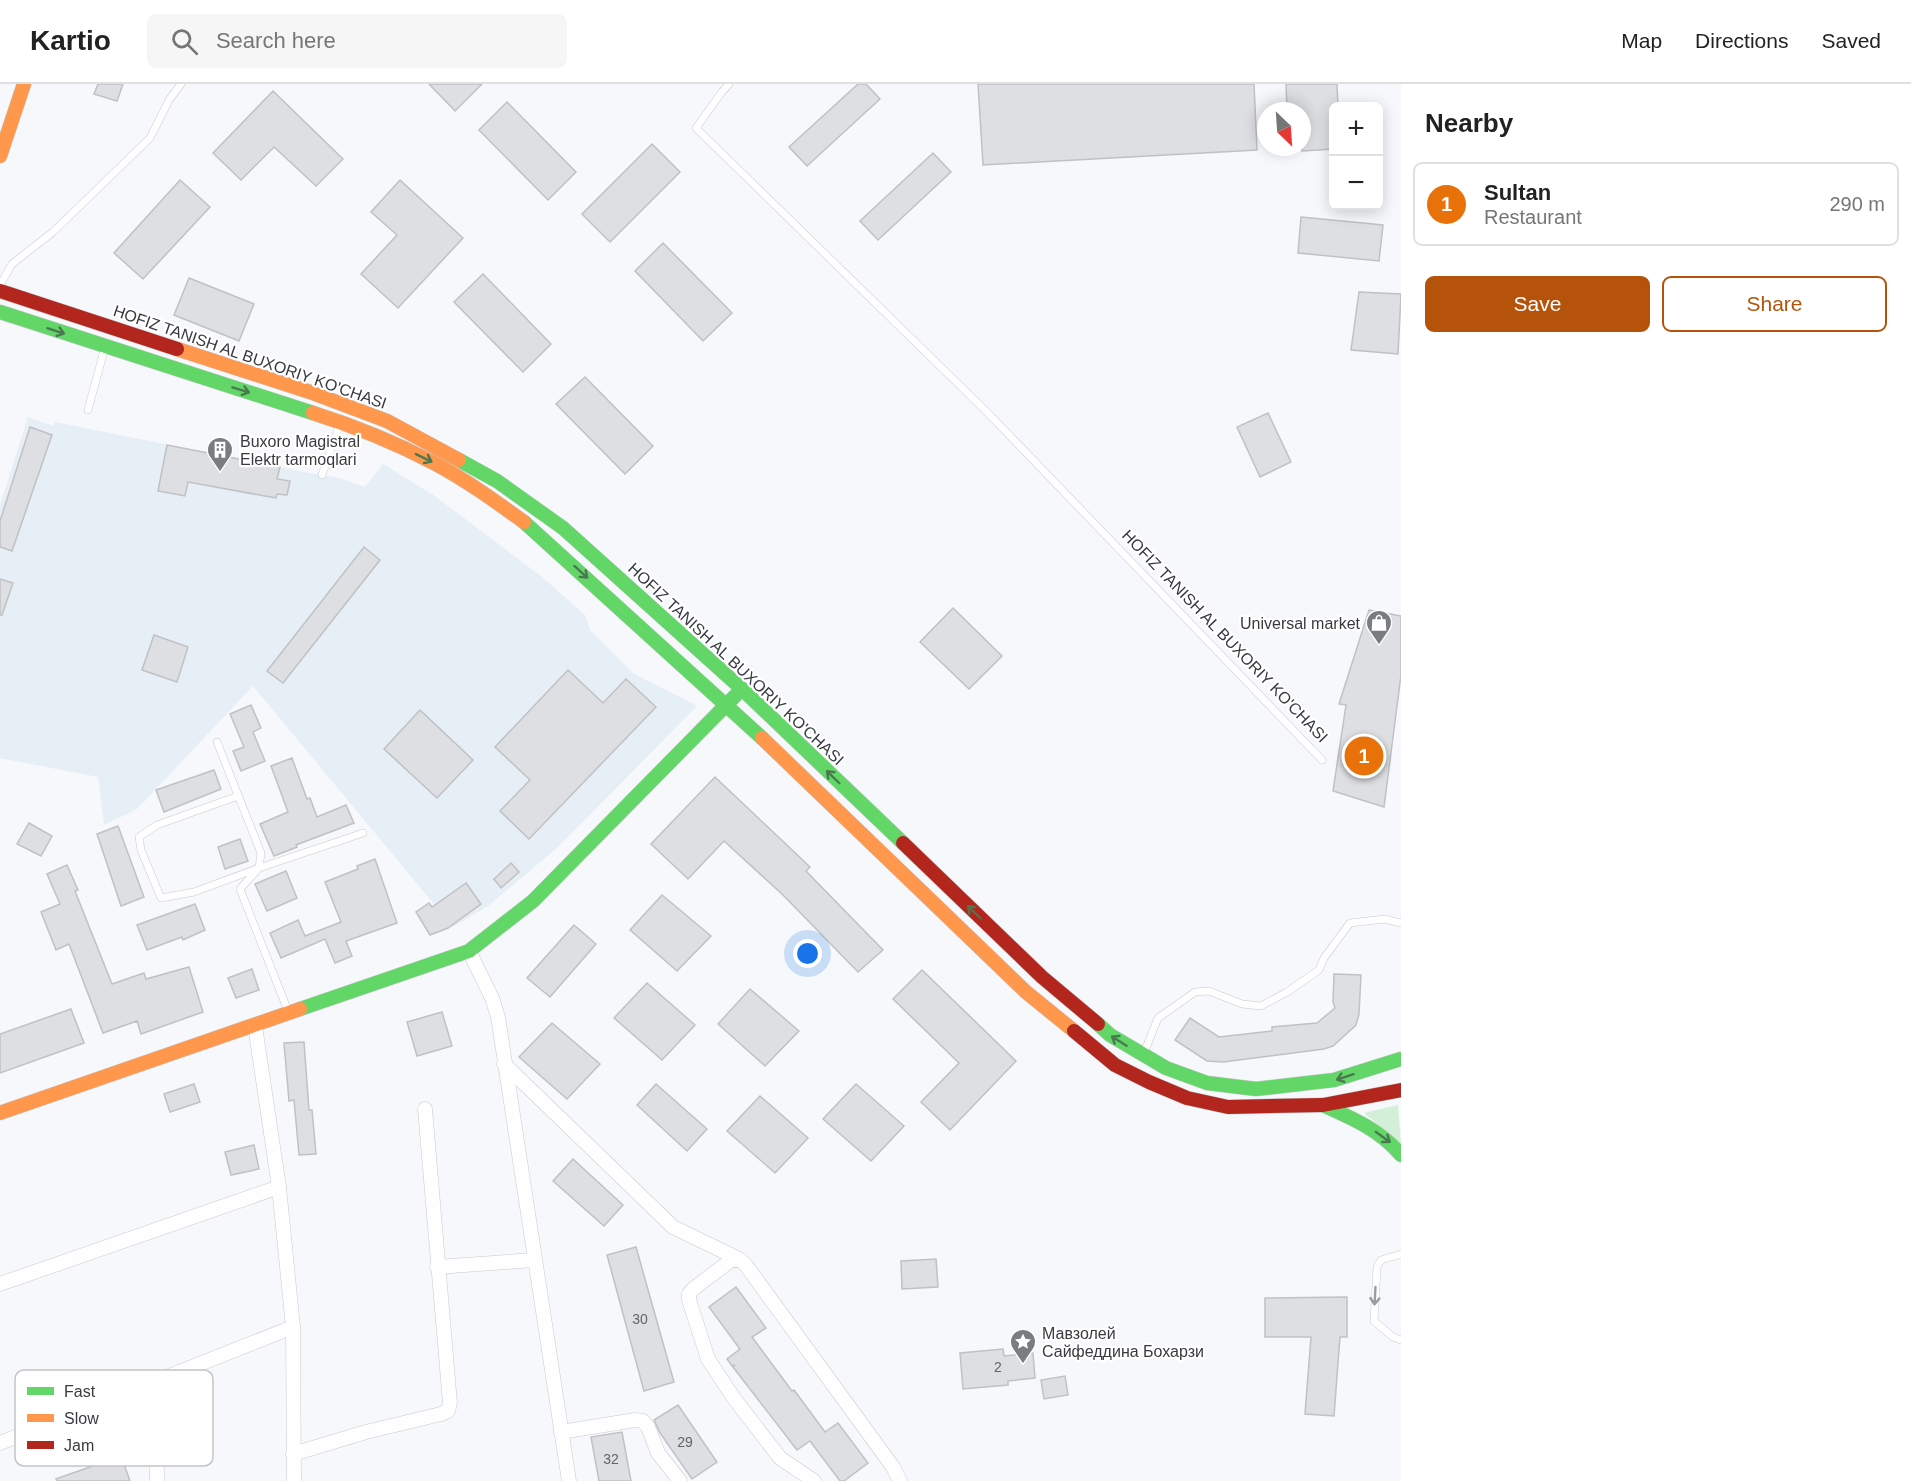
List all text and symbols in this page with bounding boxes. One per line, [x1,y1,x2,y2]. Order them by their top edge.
search box [147,14,567,68]
text: Kartio [30,25,111,56]
icon: search [168,25,201,58]
text: Search here [216,28,336,53]
text: Map [1621,29,1662,52]
text: Directions [1695,29,1788,52]
text: Saved [1821,29,1881,52]
north arrow [1257,102,1311,156]
map controls [1329,102,1383,210]
button: + [1329,102,1383,156]
text: Nearby [1425,108,1513,138]
button: − [1329,156,1383,210]
text: Sultan [1484,180,1551,205]
text: 1 [1441,193,1452,215]
text: 290 m [1829,193,1885,215]
text: Restaurant [1484,206,1582,228]
button: Save [1425,276,1650,332]
button: Share [1662,276,1887,332]
street label: HOFIZ TANISH AL BUXORIY KO'CHASI [111,302,389,412]
one-way arrow [46,326,65,337]
one-way arrow [231,385,250,396]
place label: Buxoro Magistral Elektr tarmoqlari [240,433,360,468]
building icon: Buxoro Magistral Elektr tarmoqlari [205,435,235,473]
one-way arrow [414,453,432,465]
street label: HOFIZ TANISH AL BUXORIY KO'CHASI [1119,527,1331,745]
street label: HOFIZ TANISH AL BUXORIY KO'CHASI [625,560,847,768]
one-way arrow [573,565,588,579]
shop icon: Universal market [1364,608,1394,646]
place label: Universal market [1240,615,1361,632]
pin: 1 [1344,734,1384,778]
one-way arrow [826,769,841,784]
one-way arrow [966,905,981,919]
your location [793,939,822,968]
one-way arrow [1111,1035,1128,1048]
one-way arrow [1336,1072,1355,1083]
one-way arrow [1374,1131,1390,1143]
one-way arrow [1370,1286,1381,1306]
house number: 30 [632,1311,648,1327]
place label: Мавзолей Сайфеддина Бохарзи [1042,1325,1204,1360]
place icon: Мавзолей Сайфеддина Бохарзи [1008,1327,1038,1365]
house number: 2 [994,1359,1002,1375]
legend [15,1370,213,1466]
text: Fast [64,1383,96,1400]
text: Slow [64,1410,99,1427]
house number: 29 [677,1434,693,1450]
text: Jam [64,1437,94,1454]
house number: 32 [603,1451,619,1467]

